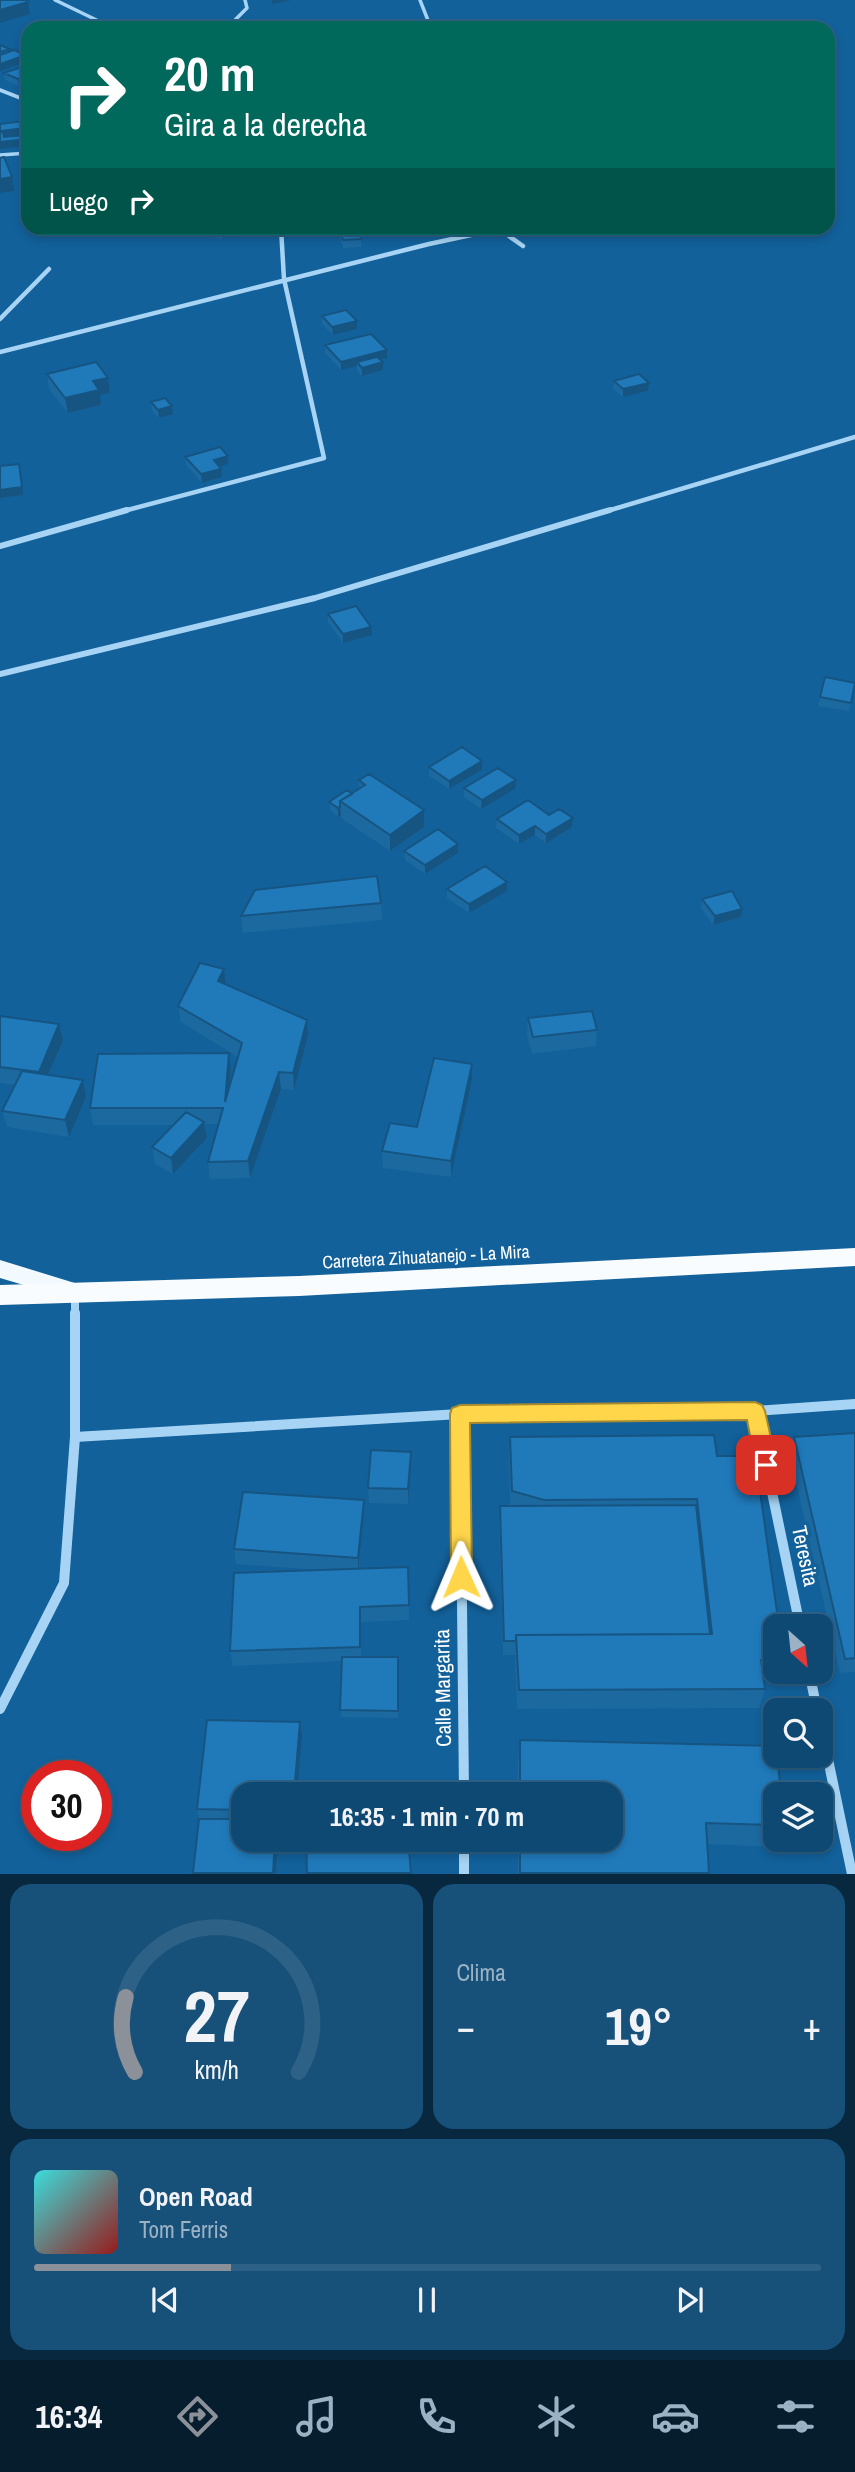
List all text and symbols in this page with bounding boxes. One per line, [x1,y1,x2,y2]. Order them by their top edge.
text: 20 m [164,40,256,106]
icon: right [49,49,140,140]
text: Gira a la derecha [164,103,367,146]
icon: right [122,182,160,220]
text: Luego [49,184,108,219]
street label: Carretera Zihuatanejo - La Mira [322,1239,530,1274]
pin [736,1435,796,1495]
icon: arrive [747,1446,785,1484]
street label: Teresita [785,1523,826,1589]
position arrow [424,1540,498,1614]
north arrow [763,1614,833,1684]
map controls [763,1614,833,1852]
street label: Calle Margarita [427,1628,458,1747]
button: search [763,1698,833,1768]
speed limit sign: 30 [21,1760,112,1851]
button: layers [763,1782,833,1852]
text: 16:35 · 1 min · 70 m [330,1799,524,1834]
text: Clima [457,1957,506,1988]
text: 27 [183,1968,249,2066]
text: 19° [605,1991,673,2061]
text: − [457,2001,475,2052]
text: + [803,2001,821,2052]
text: km/h [194,2053,238,2087]
text: Open Road [139,2179,253,2214]
text: Tom Ferris [139,2214,228,2245]
icon: previous [146,2281,184,2319]
icon: pause [408,2281,446,2319]
icon: next [671,2281,709,2319]
icon: directions [173,2392,222,2441]
icon: music [292,2392,341,2441]
icon: phone [412,2392,461,2441]
icon: climate [532,2392,581,2441]
icon: car [651,2392,700,2441]
icon: filters [771,2392,820,2441]
text: 16:34 [35,2395,102,2438]

